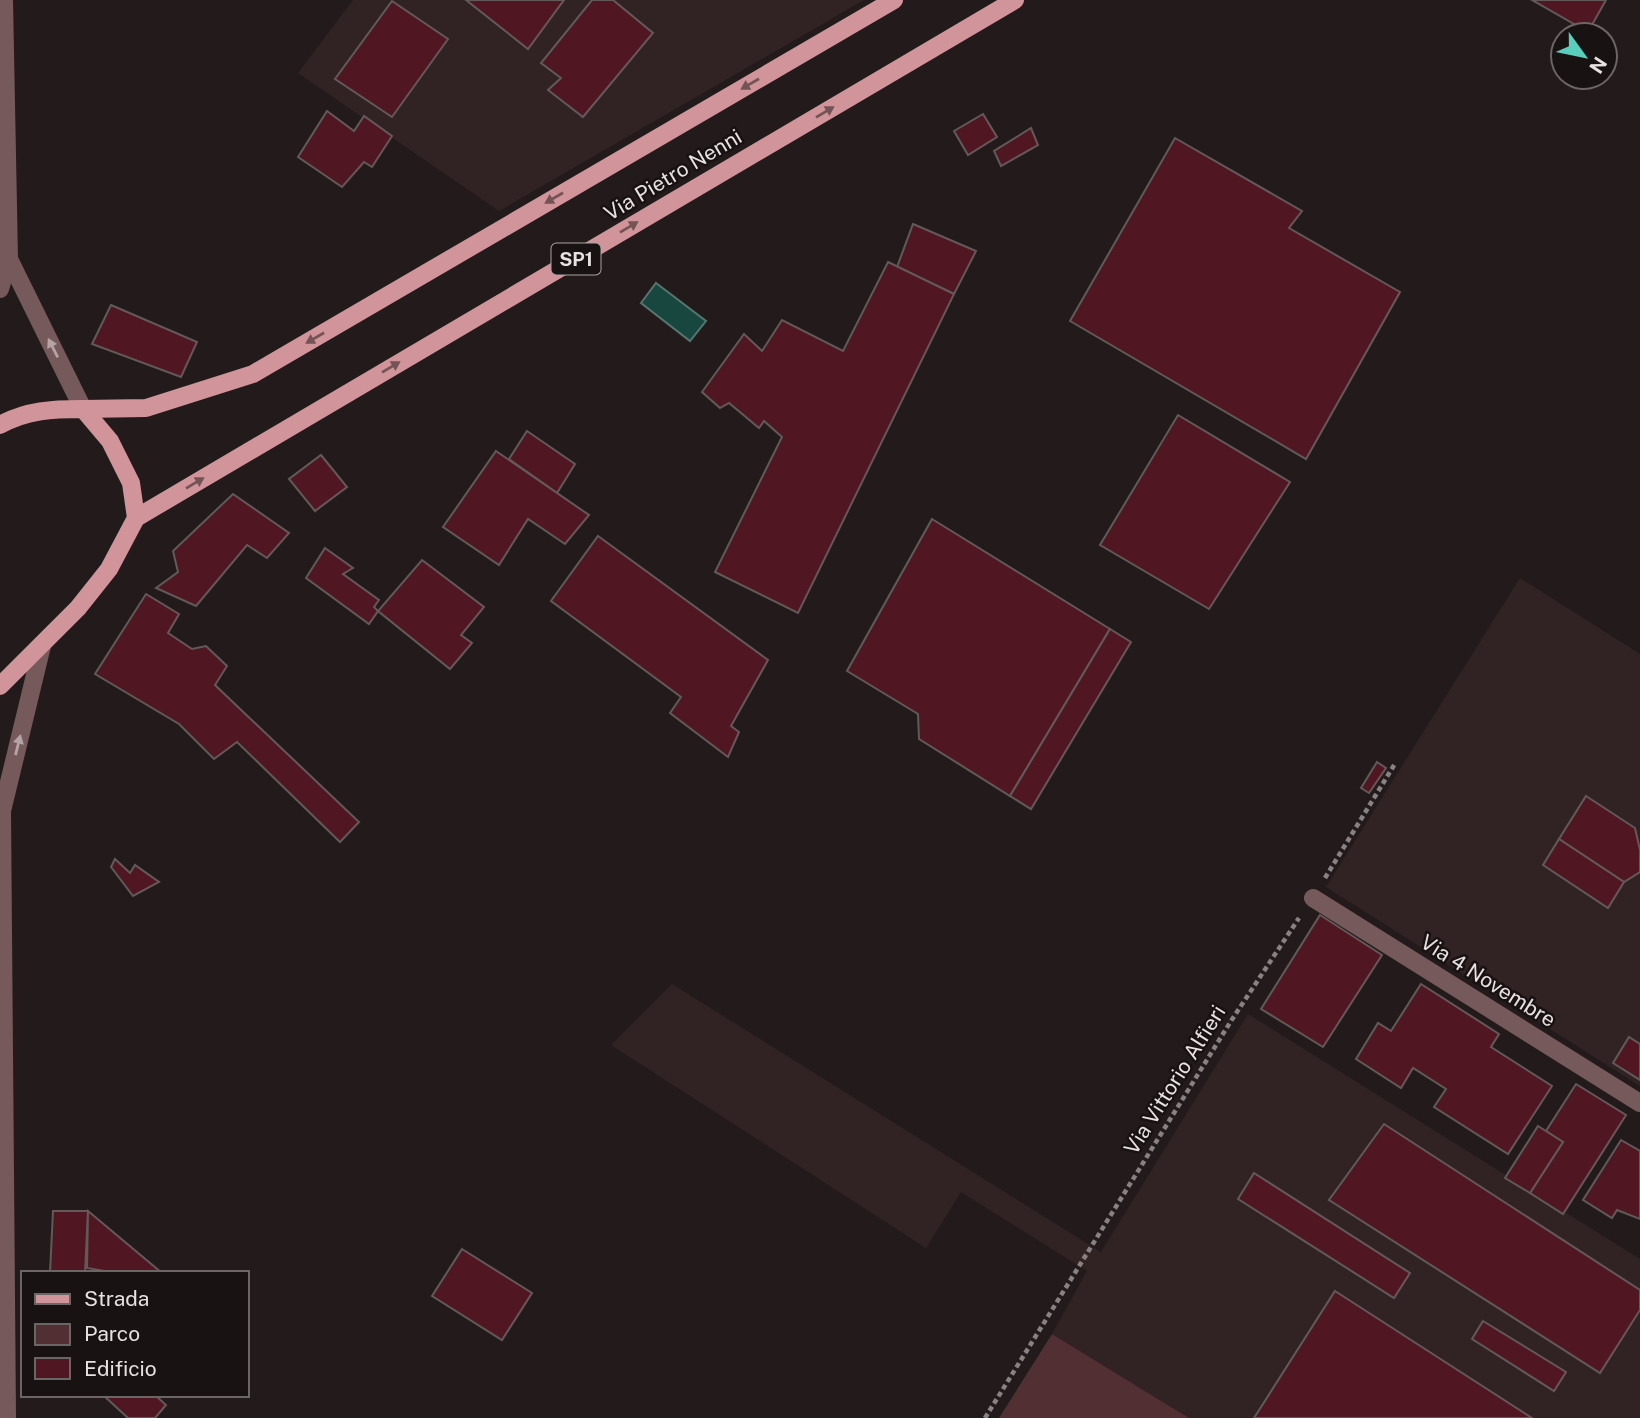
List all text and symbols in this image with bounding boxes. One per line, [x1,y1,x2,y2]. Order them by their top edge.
north arrow [1549,21,1619,91]
text: N [1585,53,1612,77]
one-way arrow [741,78,760,90]
one-way arrow [816,105,835,118]
street label: Via Pietro Nenni [599,124,746,225]
one-way arrow [544,192,563,204]
one-way arrow [620,221,639,233]
road number: SP1 [552,244,600,274]
one-way arrow [305,331,325,343]
one-way arrow [47,338,58,358]
one-way arrow [382,361,401,374]
one-way arrow [186,477,205,489]
one-way arrow [13,733,24,755]
street label: Via 4 Novembre [1416,929,1560,1032]
street label: Via Vittorio Alfieri [1119,1000,1231,1159]
legend [21,1271,248,1397]
text: Strada [84,1286,149,1311]
text: Parco [84,1321,140,1346]
text: Edificio [84,1356,157,1381]

